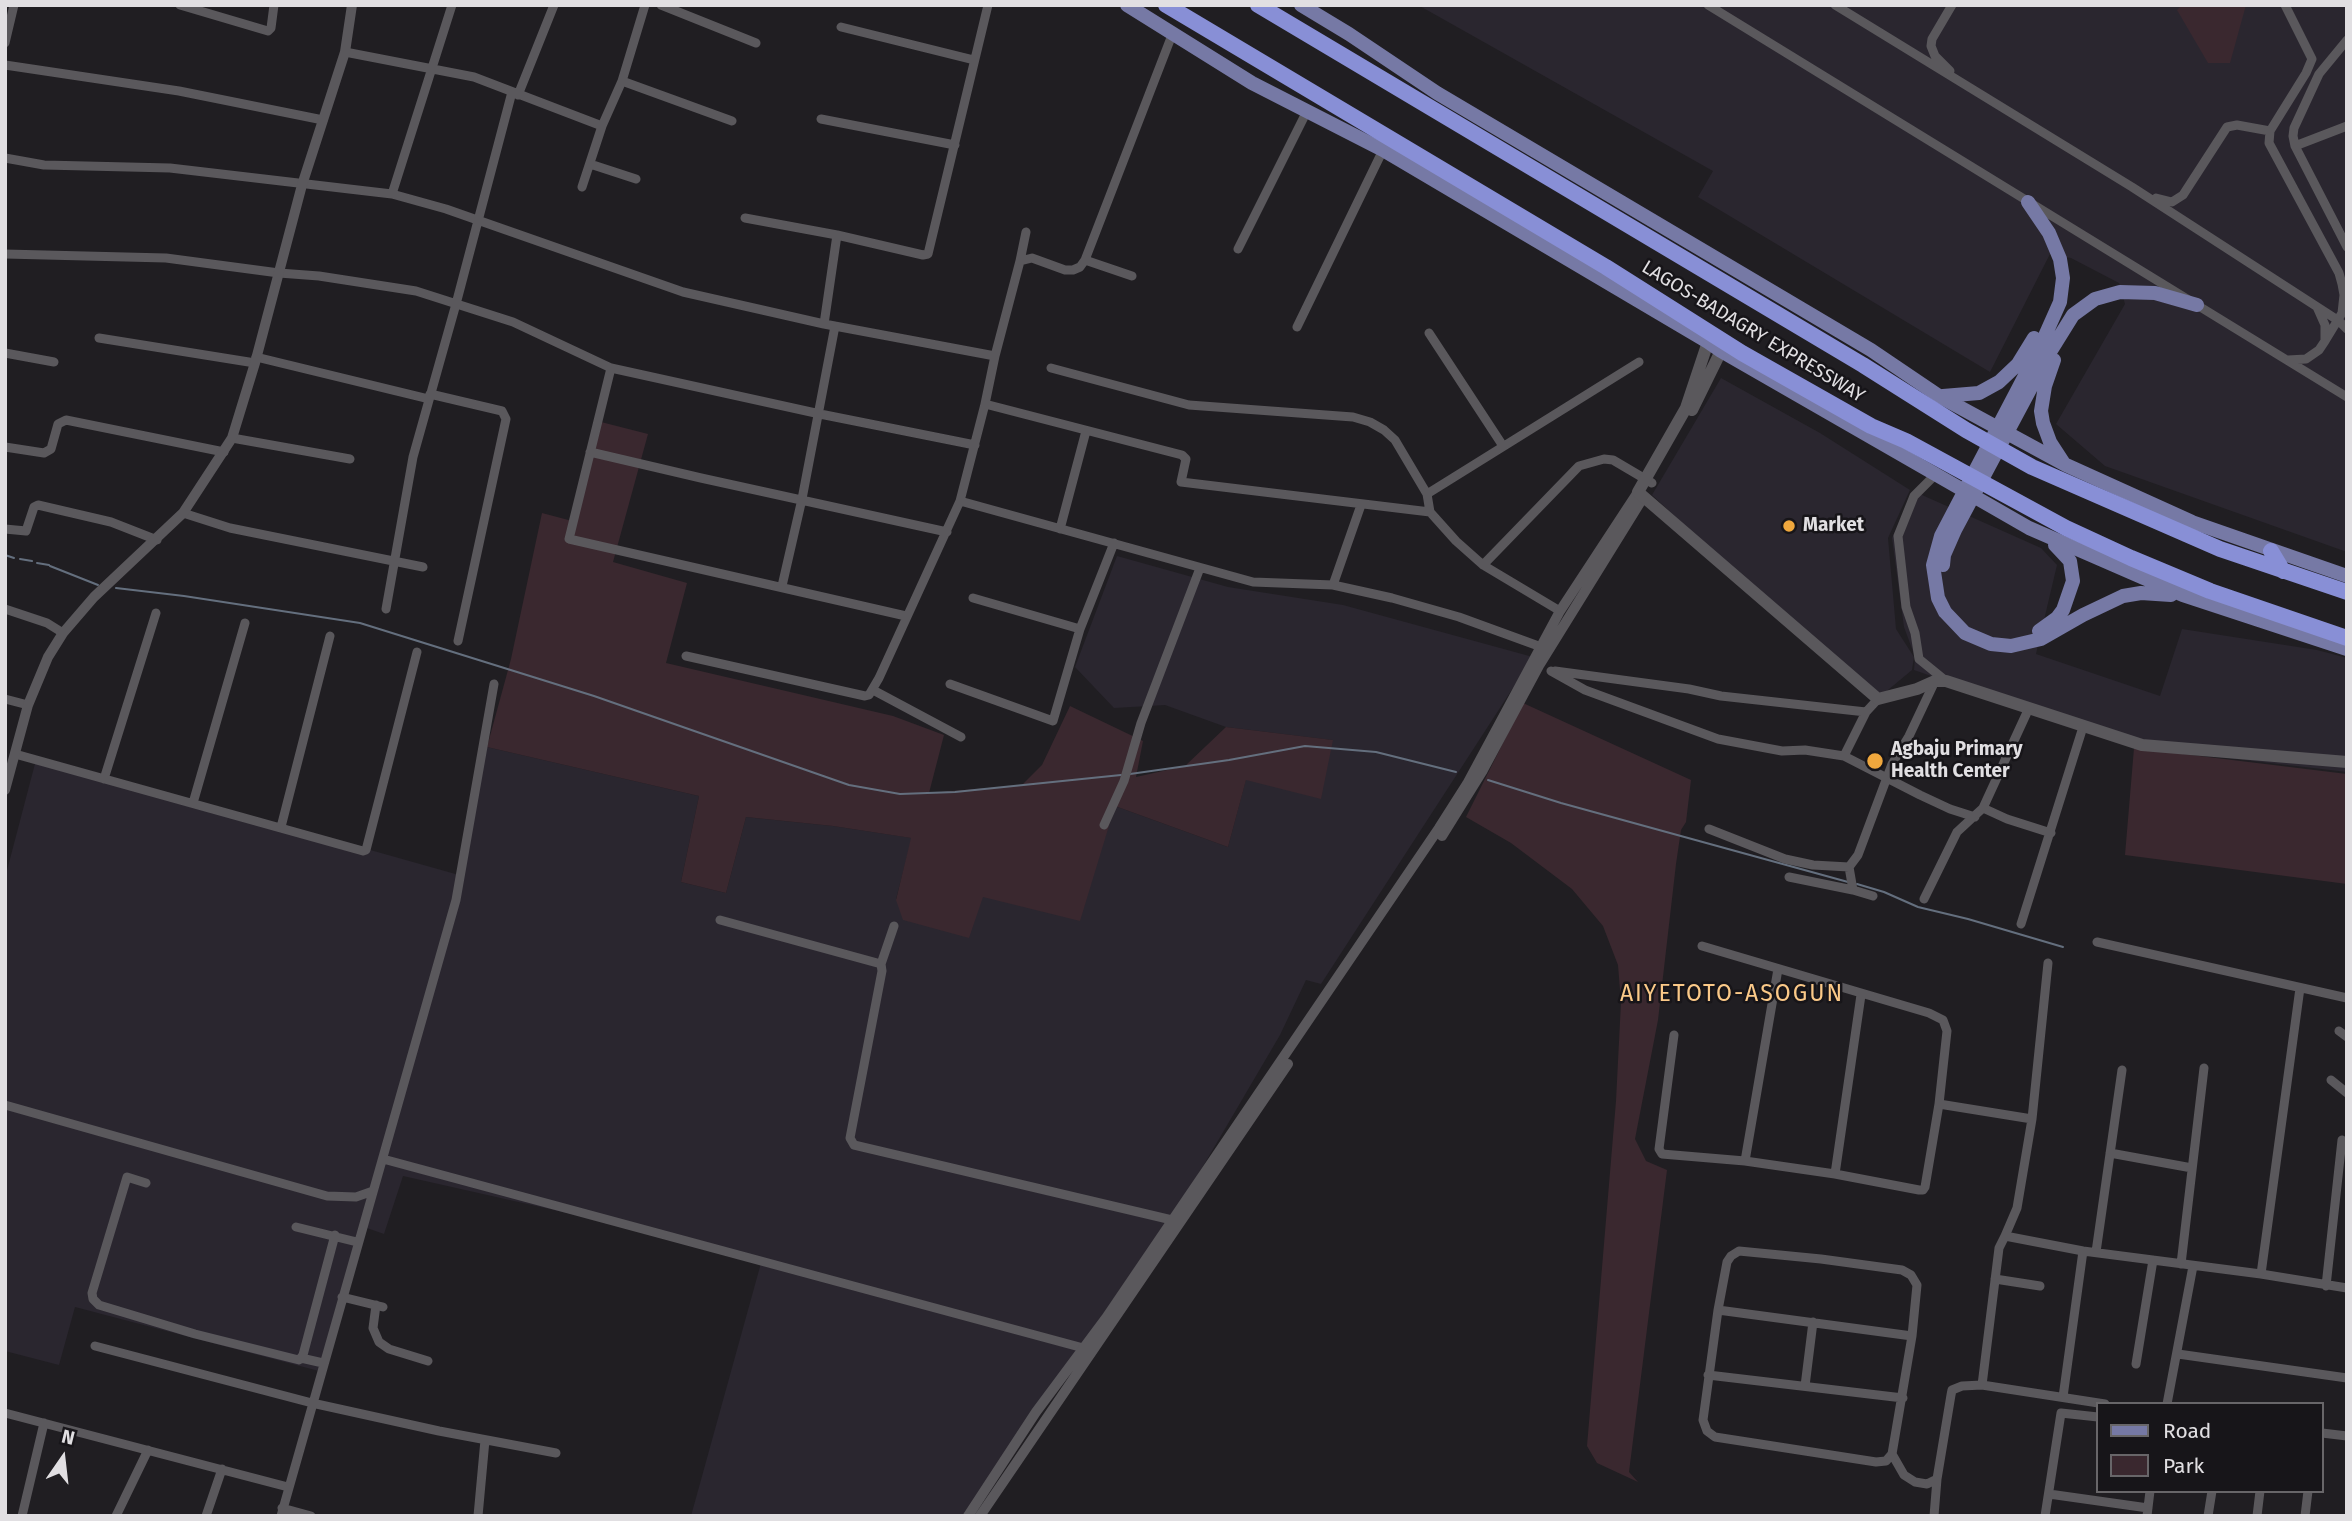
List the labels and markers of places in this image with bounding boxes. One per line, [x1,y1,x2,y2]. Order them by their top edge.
place label: Market [1803,515,1864,537]
marker: Market [1781,518,1797,534]
place label: Agbaju Primary Health Center [1891,739,2023,783]
marker: Agbaju Primary Health Center [1865,751,1885,771]

